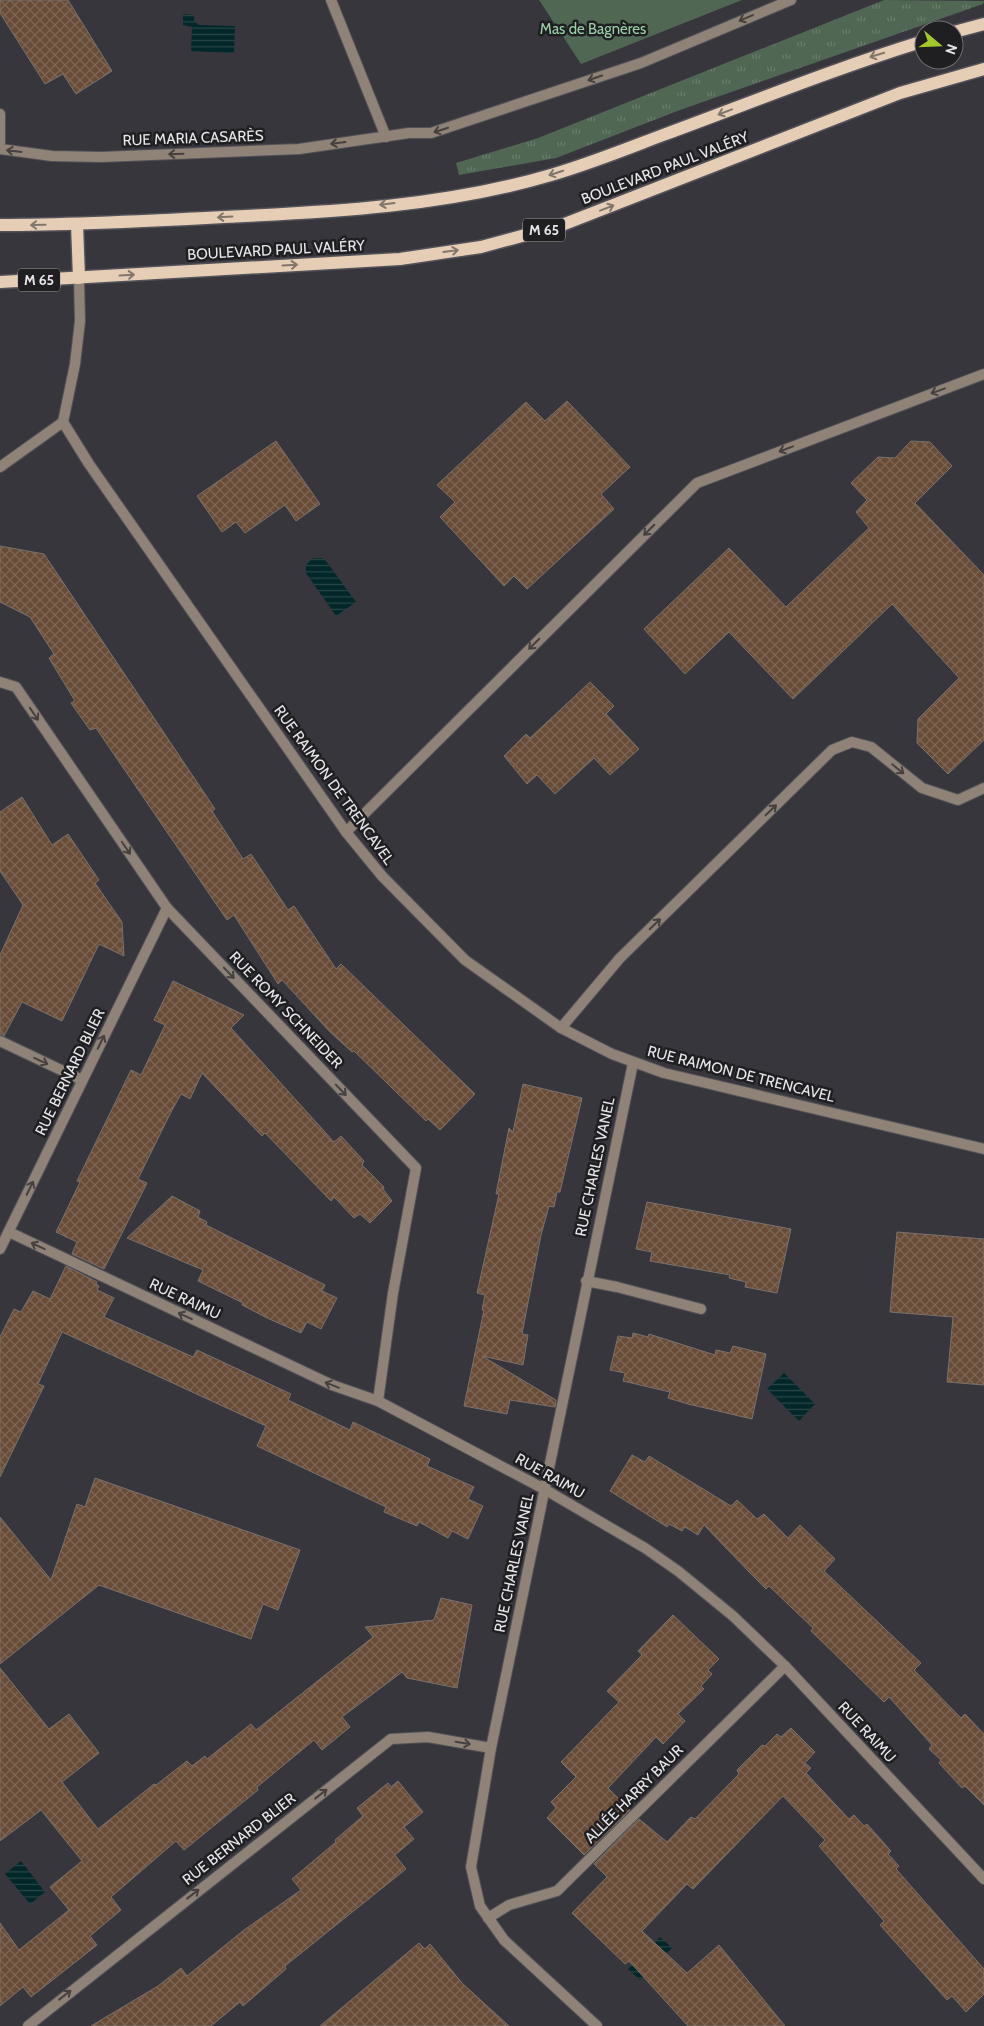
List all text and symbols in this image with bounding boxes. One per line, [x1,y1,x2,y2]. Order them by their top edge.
one-way arrow [739,13,754,23]
park label: Mas de Bagnères [540,20,646,38]
north arrow [914,20,964,70]
text: N [941,42,961,57]
one-way arrow [870,51,886,61]
one-way arrow [588,74,603,83]
one-way arrow [718,108,733,117]
street label: RUE MARIA CASARÈS [122,126,264,149]
one-way arrow [434,126,449,135]
street label: BOULEVARD PAUL VALÉRY [578,127,752,208]
one-way arrow [330,138,346,148]
one-way arrow [6,146,22,156]
one-way arrow [168,149,184,158]
one-way arrow [548,169,564,179]
one-way arrow [379,199,395,209]
one-way arrow [599,203,615,212]
one-way arrow [217,212,233,221]
road number: M 65 [523,218,565,242]
one-way arrow [31,220,47,230]
street label: BOULEVARD PAUL VALÉRY [187,235,366,264]
one-way arrow [443,246,459,256]
one-way arrow [281,261,297,270]
road number: M 65 [18,268,60,292]
one-way arrow [119,270,135,279]
one-way arrow [931,387,947,396]
one-way arrow [779,445,794,454]
one-way arrow [643,523,655,536]
one-way arrow [528,638,540,650]
street label: RUE RAIMON DE TRENCAVEL [270,702,398,869]
one-way arrow [29,707,39,721]
one-way arrow [892,764,905,775]
one-way arrow [765,804,777,816]
one-way arrow [121,841,131,855]
one-way arrow [648,918,661,930]
street label: RUE ROMY SCHNEIDER [226,948,346,1072]
one-way arrow [223,966,235,979]
street label: RUE BERNARD BLIER [32,1006,108,1138]
one-way arrow [97,1035,106,1050]
street label: RUE RAIMON DE TRENCAVEL [645,1042,837,1106]
one-way arrow [33,1057,48,1066]
one-way arrow [335,1084,347,1096]
street label: RUE CHARLES VANEL [571,1095,619,1238]
one-way arrow [25,1181,35,1196]
one-way arrow [31,1241,46,1250]
street label: RUE RAIMU [147,1275,223,1323]
one-way arrow [178,1310,193,1320]
one-way arrow [325,1379,340,1389]
street label: RUE RAIMU [512,1450,588,1502]
street label: RUE CHARLES VANEL [490,1491,538,1634]
street label: RUE RAIMU [834,1698,900,1766]
one-way arrow [455,1738,471,1748]
street label: ALLÉE HARRY BAUR [580,1740,687,1847]
street label: RUE BERNARD BLIER [179,1789,299,1889]
one-way arrow [314,1789,327,1800]
one-way arrow [186,1889,199,1900]
one-way arrow [58,1989,71,2000]

